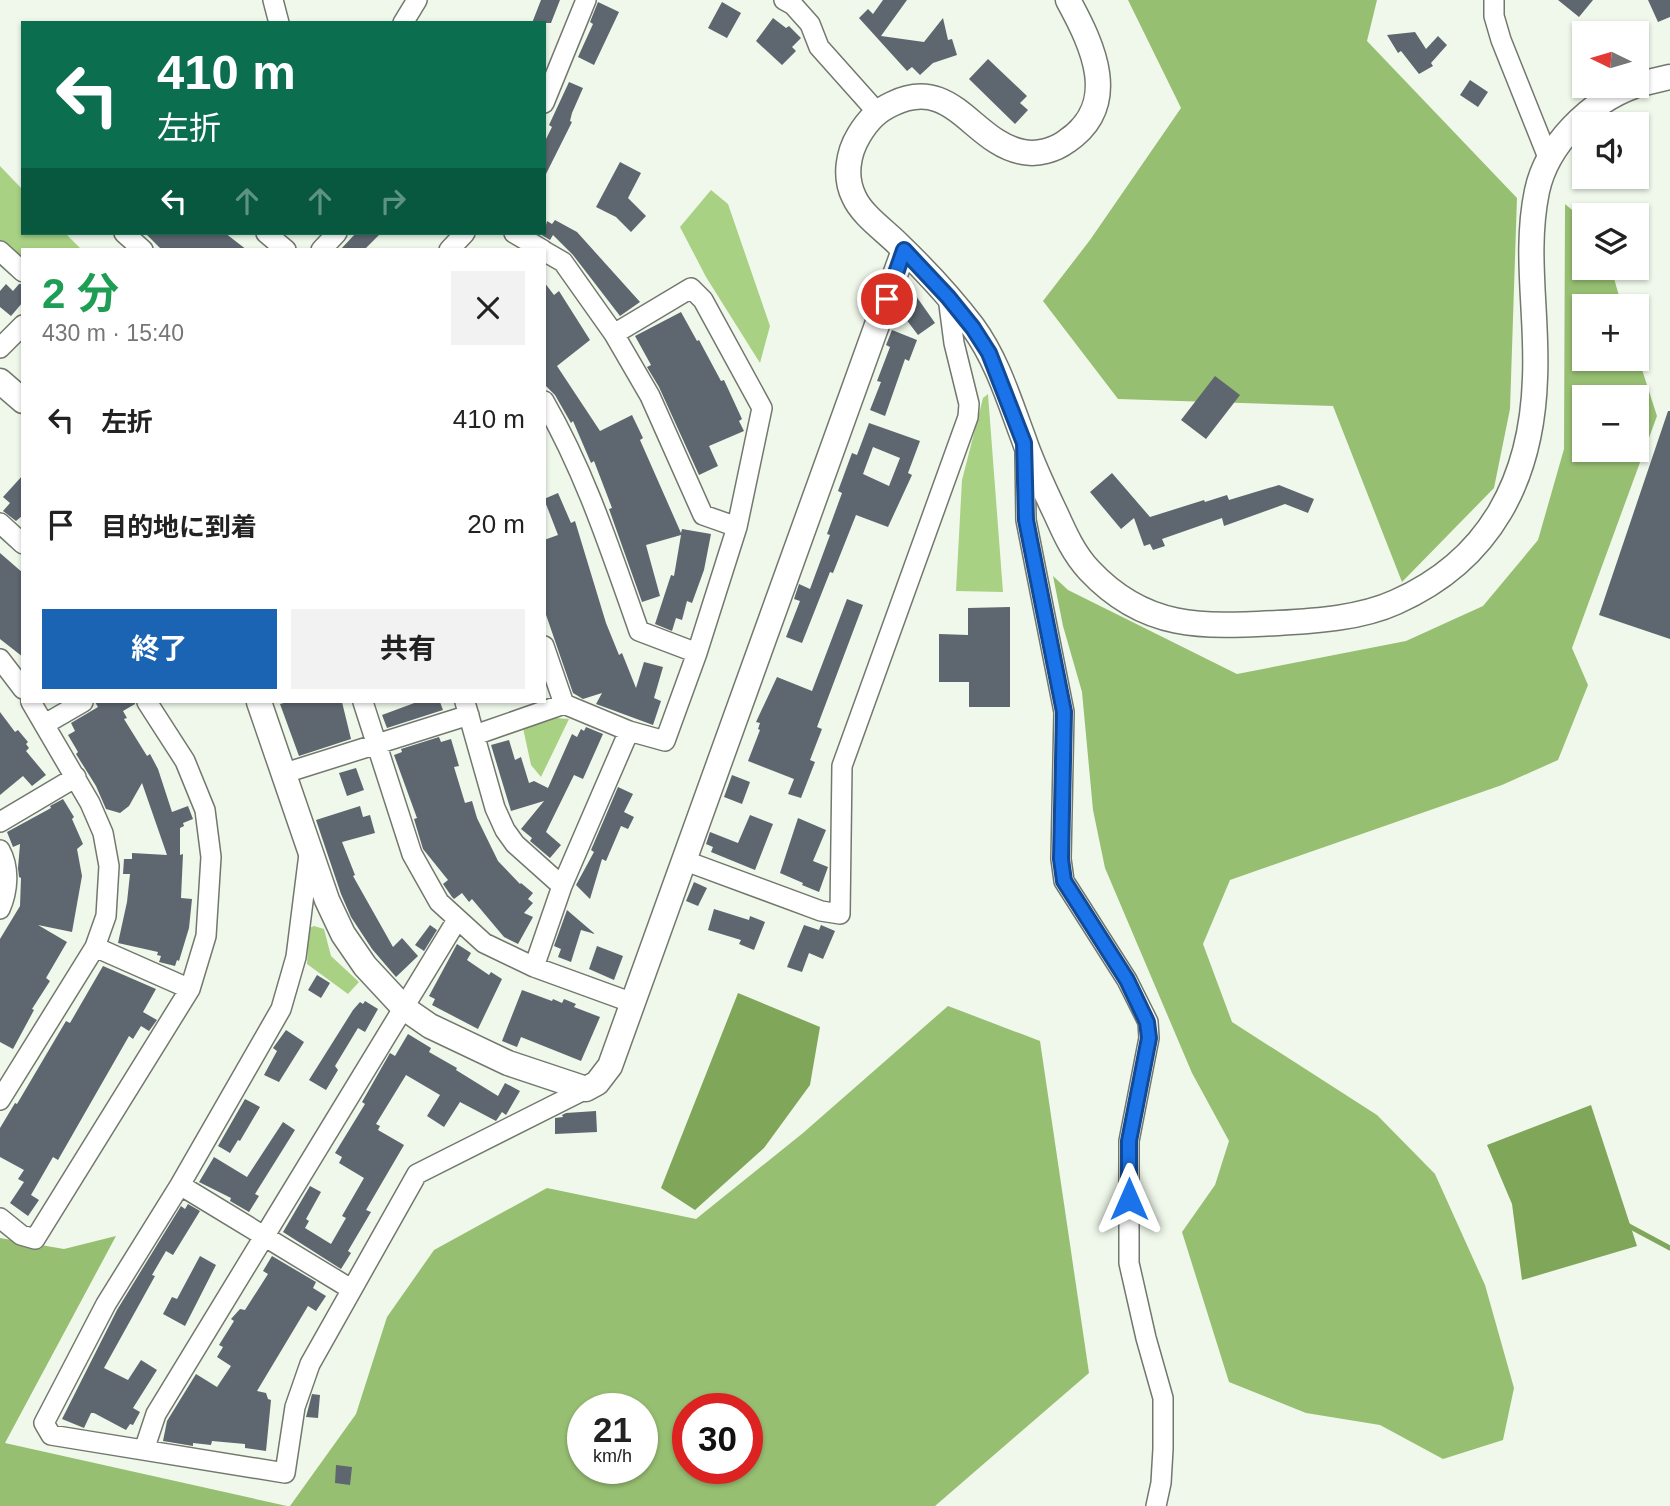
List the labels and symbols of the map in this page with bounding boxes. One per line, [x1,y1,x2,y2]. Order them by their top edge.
north arrow [1572,21,1648,98]
pin [857,269,917,329]
position arrow [1092,1162,1166,1236]
speed limit sign: 30 [672,1393,763,1484]

